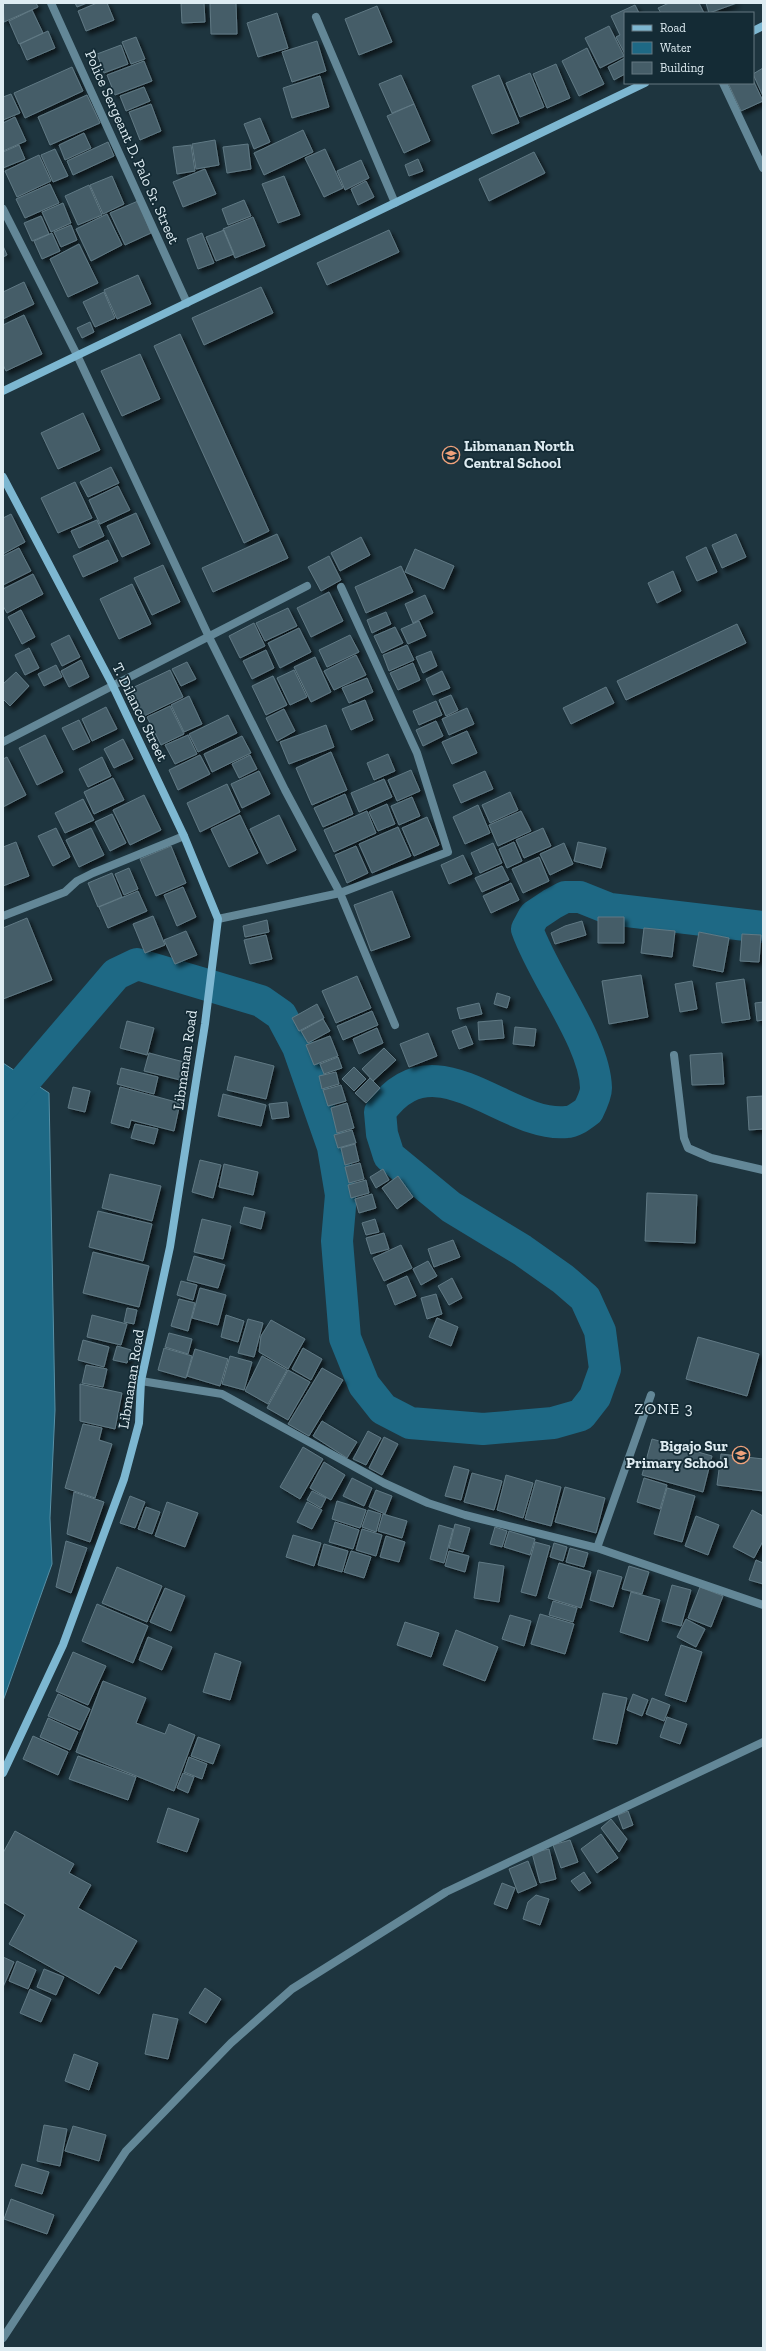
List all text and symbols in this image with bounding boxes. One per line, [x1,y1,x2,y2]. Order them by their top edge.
legend [624,12,754,84]
text: Road [660,21,686,35]
text: Water [660,41,692,55]
street label: Police Sergeant D. Palo Sr. Street [81,47,183,247]
text: Building [660,61,704,75]
place label: Libmanan North Central School [464,437,574,472]
school or university icon: Libmanan North Central School [441,445,461,465]
street label: T. Dilanco Street [108,660,172,765]
street label: Libmanan Road [169,1008,201,1111]
street label: Libmanan Road [114,1327,148,1430]
district label: ZONE 3 [634,1399,694,1418]
place label: Bigajo Sur Primary School [626,1437,728,1472]
school or university icon: Bigajo Sur Primary School [731,1445,751,1465]

